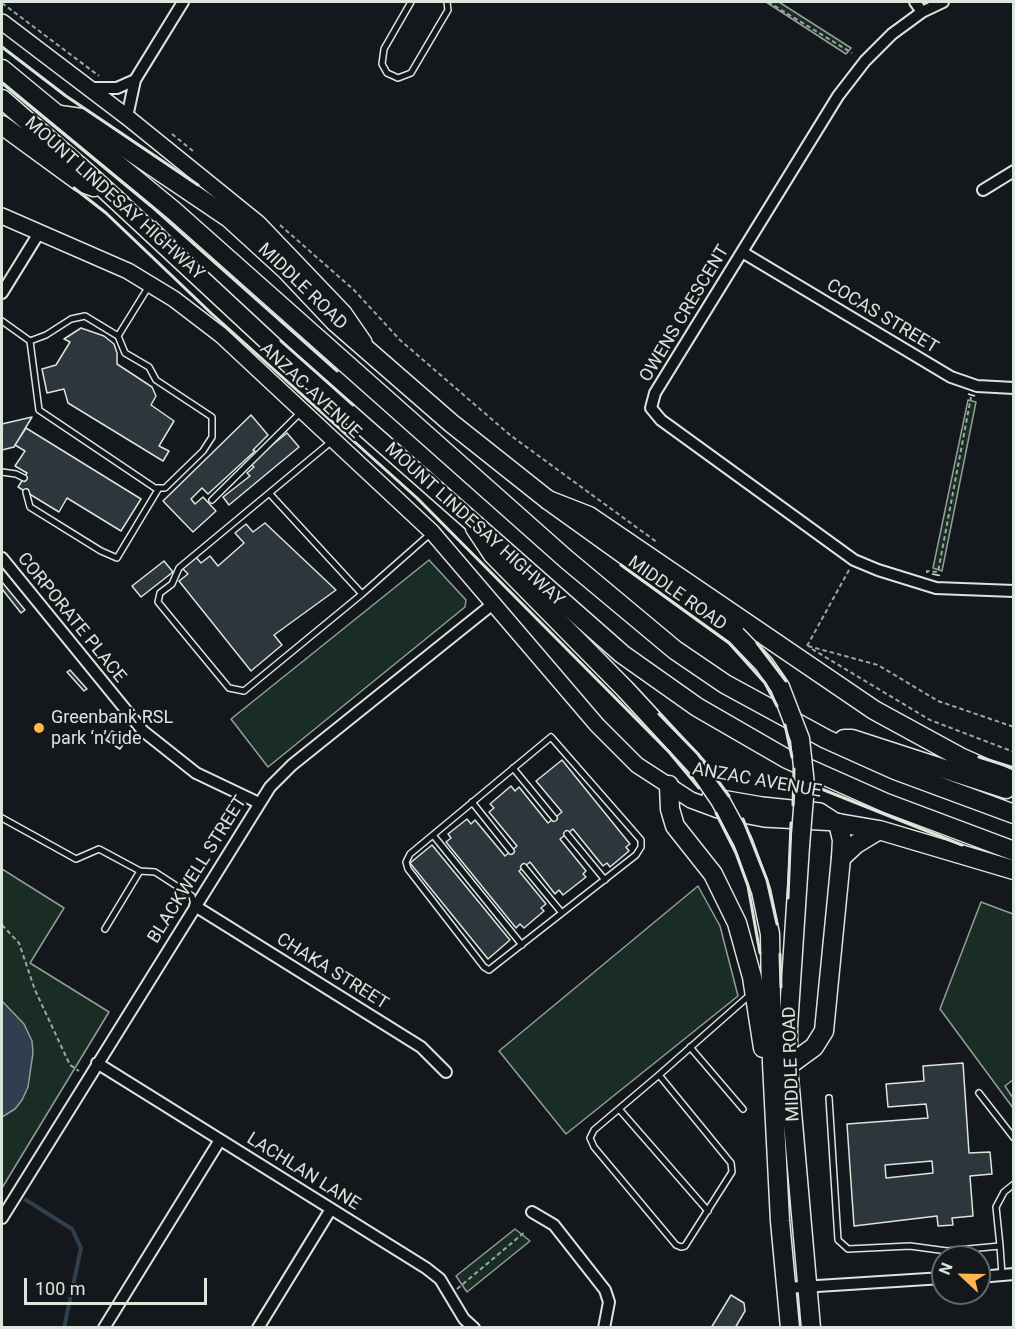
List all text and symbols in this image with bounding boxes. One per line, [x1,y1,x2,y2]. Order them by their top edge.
street label: MOUNT LINDESAY HIGHWAY [20,113,208,285]
street label: MIDDLE ROAD [253,239,351,335]
street label: OWENS CRESCENT [636,242,734,386]
street label: COCAS STREET [822,275,942,359]
street label: ANZAC AVENUE [255,339,365,443]
street label: MOUNT LINDESAY HIGHWAY [380,439,568,611]
street label: CORPORATE PLACE [12,549,130,687]
street label: MIDDLE ROAD [624,552,730,636]
place label: Greenbank RSL park ‘n’ ride [51,707,173,750]
marker: Greenbank RSL park ‘n’ ride [32,721,46,735]
street label: ANZAC AVENUE [691,759,823,803]
street label: BLACKWELL STREET [144,792,252,948]
street label: CHAKA STREET [272,929,392,1015]
street label: MIDDLE ROAD [779,1006,805,1122]
street label: LACHLAN LANE [242,1128,364,1216]
north arrow [931,1245,991,1305]
text: N [935,1260,957,1278]
scale bar [27,1266,210,1304]
text: 100 m [35,1278,86,1299]

